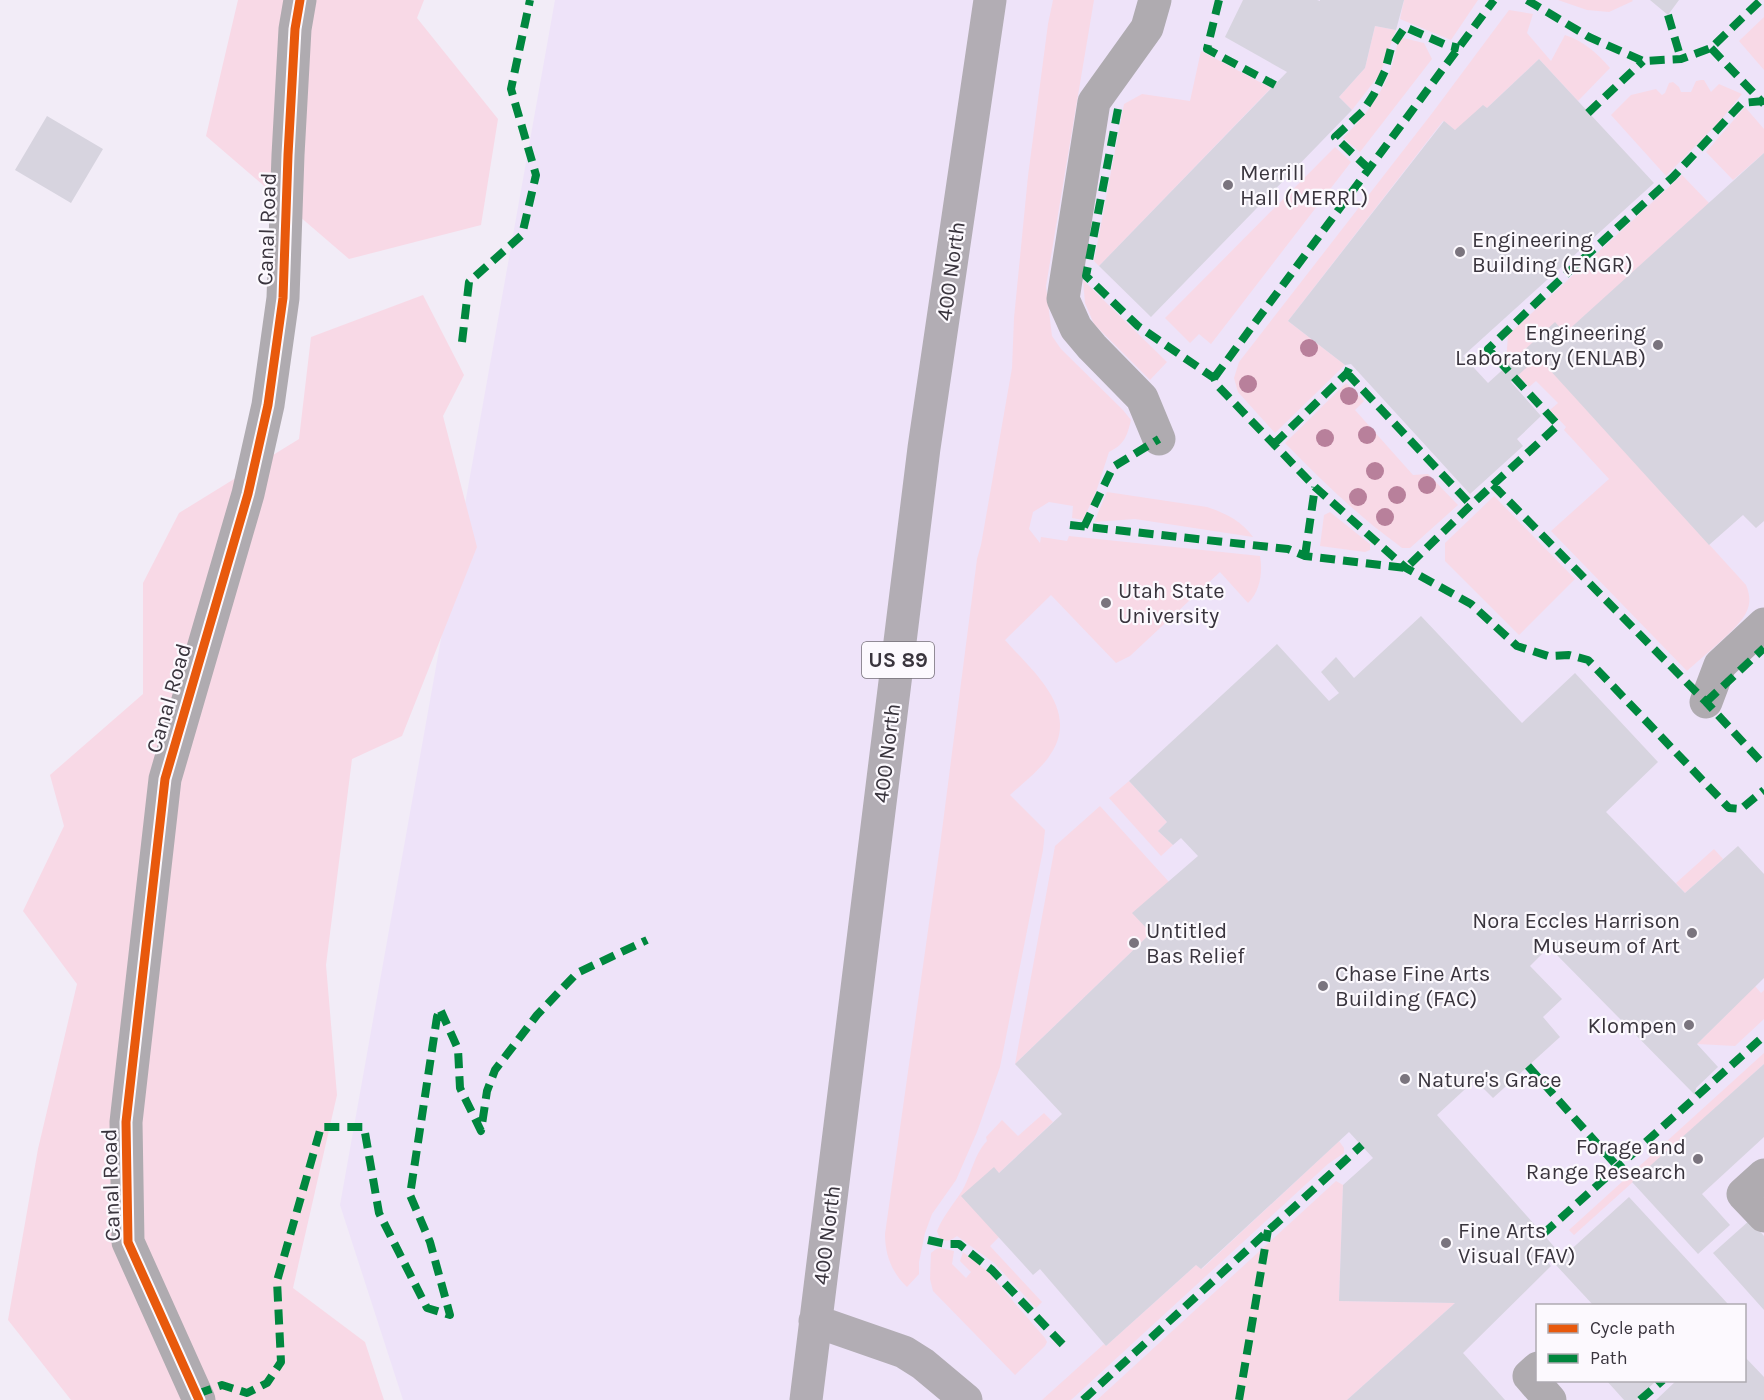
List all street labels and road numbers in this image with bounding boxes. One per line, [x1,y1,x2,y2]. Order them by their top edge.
street label: Canal Road [252,172,282,286]
street label: 400 North [931,220,971,323]
street label: Canal Road [141,640,197,756]
road number: US 89 [862,642,934,678]
street label: 400 North [868,702,906,804]
street label: Canal Road [96,1128,126,1242]
street label: 400 North [808,1184,846,1286]

